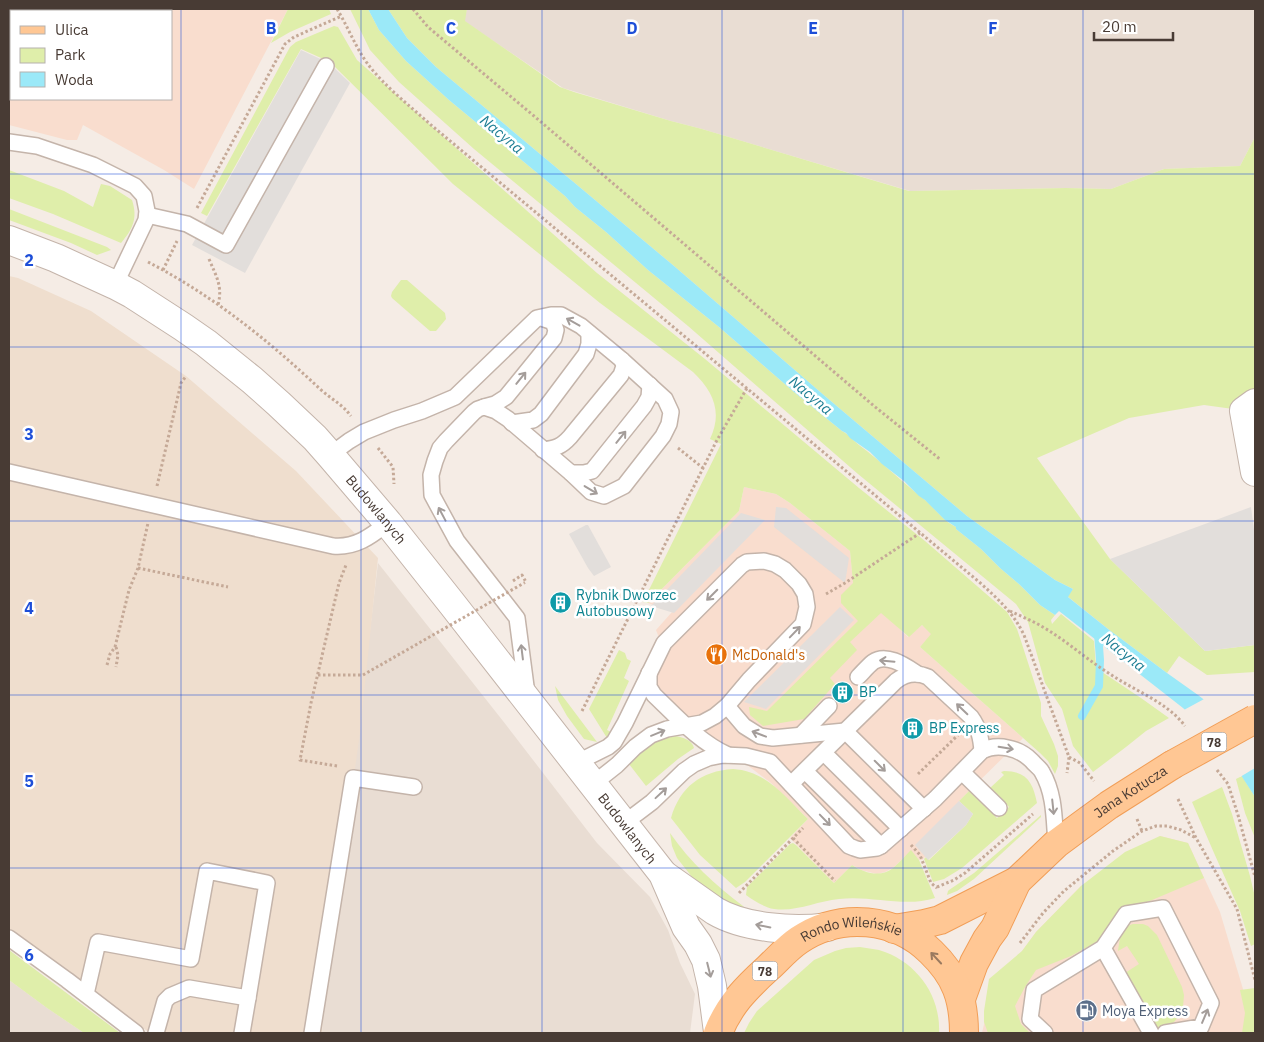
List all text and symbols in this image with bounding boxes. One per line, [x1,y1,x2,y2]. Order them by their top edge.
legend [10,10,172,100]
scale bar [1094,10,1173,42]
text: 20 m [1102,17,1137,36]
text: B [266,18,277,38]
text: C [446,18,456,38]
text: D [626,18,638,38]
text: E [808,18,818,38]
text: F [988,18,998,38]
text: Ulica [55,20,89,39]
text: Park [55,45,85,64]
text: Woda [55,70,93,89]
water label: Nacyna [476,110,528,158]
text: 2 [24,250,34,270]
one-way arrow [565,317,580,327]
water label: Nacyna [785,371,837,419]
one-way arrow [516,372,527,385]
text: 3 [24,424,34,444]
one-way arrow [615,430,626,443]
street label: Budowlanych [342,471,410,548]
one-way arrow [584,485,598,495]
one-way arrow [437,507,447,522]
place label: Rybnik Dworzec Autobusowy [576,586,676,620]
one-way arrow [705,589,718,601]
building icon: Rybnik Dworzec Autobusowy [548,591,572,615]
text: 4 [24,598,34,618]
one-way arrow [789,626,801,639]
water label: Nacyna [1098,629,1150,676]
restaurant icon: McDonald's [704,643,728,667]
one-way arrow [516,644,526,660]
place label: McDonald's [732,646,805,664]
one-way arrow [879,656,895,665]
building icon: BP [831,680,855,704]
place label: BP [859,683,877,701]
one-way arrow [956,703,969,715]
building icon: BP Express [901,716,925,740]
place label: BP Express [929,719,1000,737]
one-way arrow [650,727,665,737]
one-way arrow [752,729,767,738]
road number: 78 [1202,732,1226,752]
one-way arrow [997,743,1013,753]
one-way arrow [873,759,885,771]
street label: Jana Kotucza [1090,761,1171,822]
text: 5 [24,771,34,791]
one-way arrow [655,787,667,799]
street label: Budowlanych [594,789,661,867]
one-way arrow [1048,798,1058,814]
one-way arrow [819,813,831,826]
street label: Rondo Wileńskie [797,913,906,946]
one-way arrow [755,920,771,930]
text: 6 [24,945,34,965]
one-way arrow [930,951,942,964]
one-way arrow [704,961,714,977]
road number: 78 [752,961,778,980]
fuel station icon: Moya Express [1074,999,1098,1023]
place label: Moya Express [1102,1002,1189,1020]
one-way arrow [1201,1009,1211,1024]

